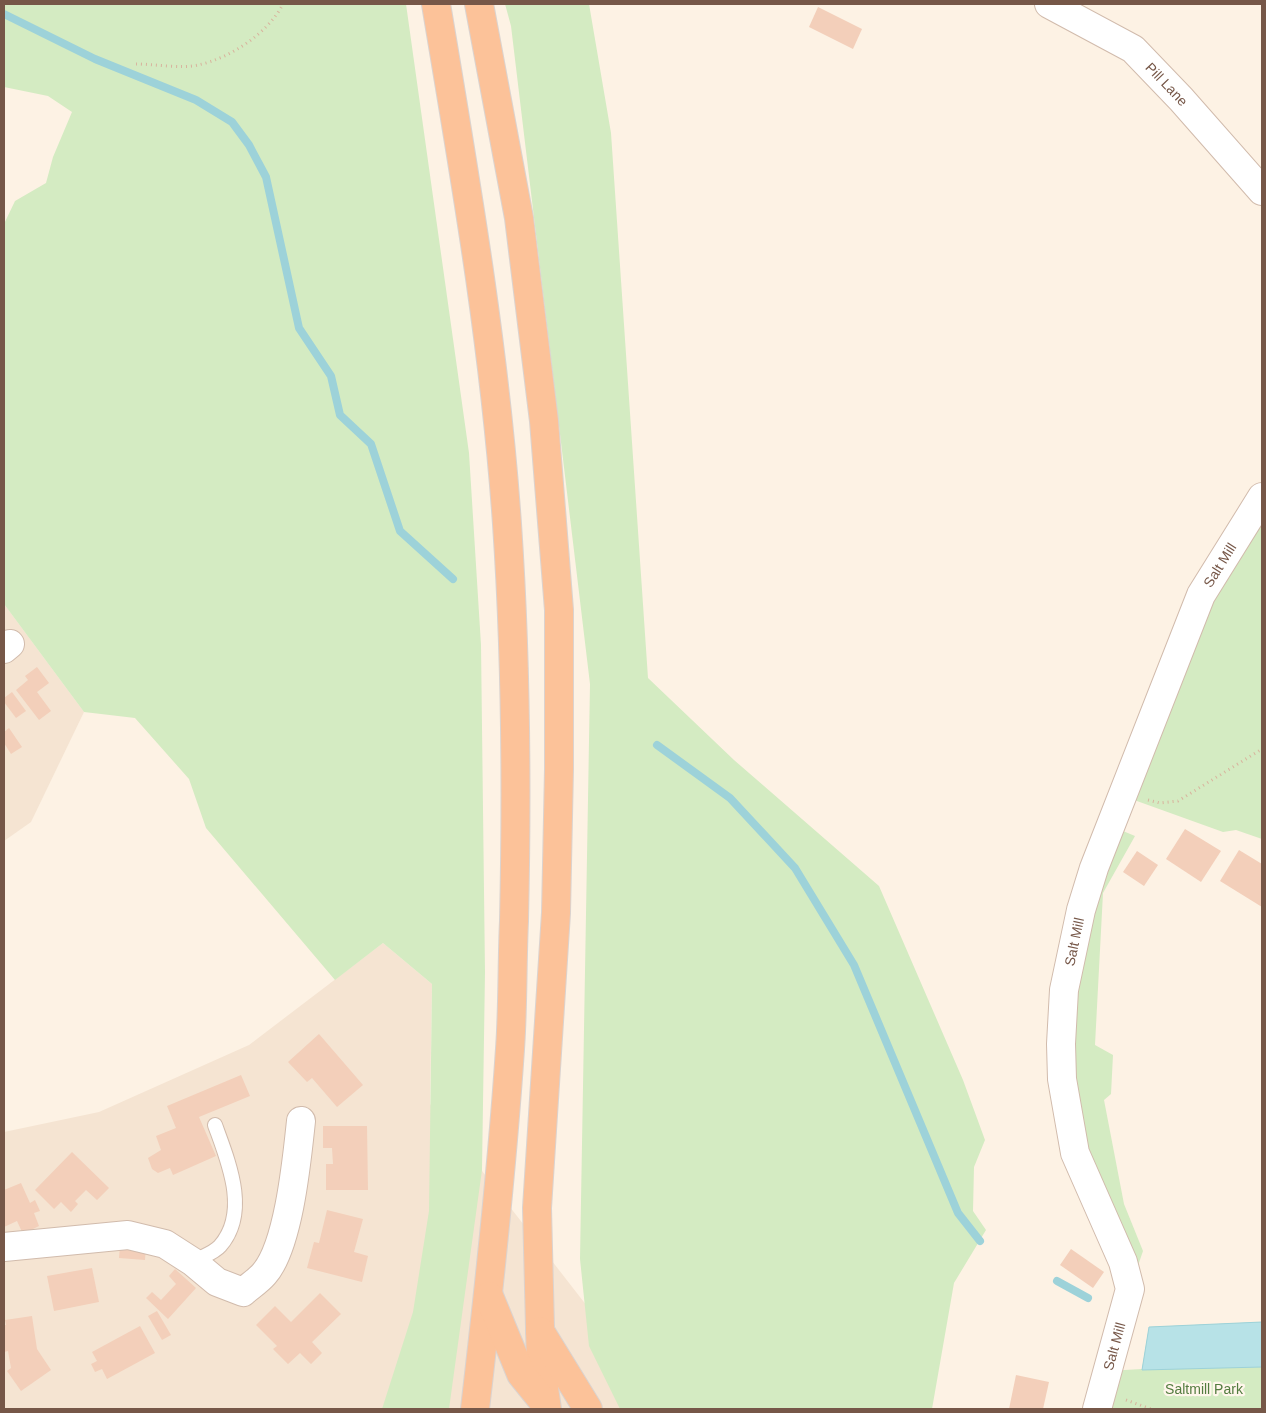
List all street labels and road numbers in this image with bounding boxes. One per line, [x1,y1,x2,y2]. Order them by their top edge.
street label: Pill Lane [1142,59,1191,109]
street label: Salt Mill [1200,540,1239,590]
street label: Salt Mill [1061,916,1087,967]
street label: Salt Mill [1100,1321,1128,1372]

